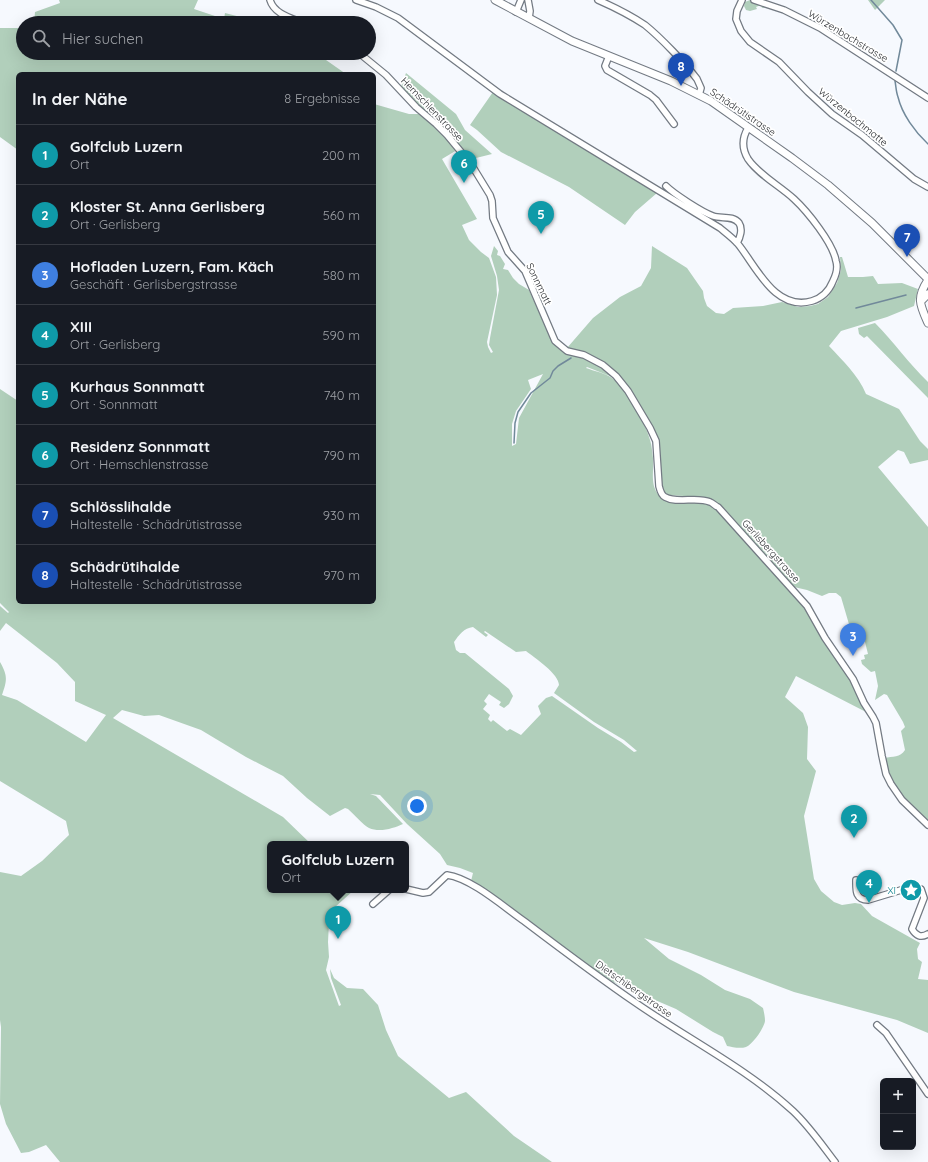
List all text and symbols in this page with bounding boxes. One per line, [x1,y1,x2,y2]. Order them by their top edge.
street label: Würzenbachstrasse [806,7,891,65]
search box [16,16,376,60]
icon: search [30,27,52,49]
text: Hier suchen [62,29,143,48]
pin: 8 [668,53,694,86]
street label: Hemschlenstrasse [398,74,466,144]
street label: Schädrütistrasse [708,85,779,139]
street label: Würzenbachmatte [816,85,891,149]
text: In der Nähe [32,88,128,109]
text: 8 Ergebnisse [284,90,360,106]
text: Golfclub Luzern [70,137,183,156]
text: 1 [42,147,48,163]
text: 200 m [322,147,360,163]
pin: 6 [451,150,477,183]
text: Ort [70,156,89,172]
text: Kloster St. Anna Gerlisberg [70,197,265,216]
pin: 5 [528,201,554,234]
text: 2 [41,207,49,223]
text: 560 m [323,207,360,223]
text: Ort · Gerlisberg [70,216,160,232]
pin: 7 [894,224,920,257]
text: Hofladen Luzern, Fam. Käch [70,257,274,276]
street label: Sonnmatt [523,261,555,308]
text: 3 [42,267,48,283]
text: 580 m [323,267,360,283]
text: Geschäft · Gerlisbergstrasse [70,276,237,292]
text: XIII [70,317,92,336]
text: 4 [41,327,49,343]
text: 590 m [323,327,360,343]
text: Ort · Gerlisberg [70,336,160,352]
text: Kurhaus Sonnmatt [70,377,205,396]
text: 5 [41,387,49,403]
text: 740 m [324,387,360,403]
text: Ort · Sonnmatt [70,396,158,412]
text: Residenz Sonnmatt [70,437,210,456]
text: 6 [41,447,49,463]
text: 790 m [323,447,360,463]
text: Ort · Hemschlenstrasse [70,456,208,472]
text: Schlösslihalde [70,497,171,516]
text: 7 [41,507,49,523]
text: 930 m [323,507,360,523]
text: Haltestelle · Schädrütistrasse [70,516,242,532]
street label: Gerlisbergstrasse [739,517,803,585]
text: Schädrütihalde [70,557,180,576]
text: 8 [41,567,49,583]
text: 970 m [323,567,360,583]
text: Haltestelle · Schädrütistrasse [70,576,242,592]
pin: 3 [840,623,866,656]
your location [407,796,427,816]
pin: 2 [841,805,867,838]
popup [267,841,409,893]
text: Golfclub Luzern [282,850,394,869]
text: Ort [282,869,301,885]
pin: 4 [856,870,882,903]
place icon: XI [898,877,924,903]
place label: XI [887,884,896,897]
pin: 1 [325,906,351,939]
street label: Dietschibergstrasse [593,958,675,1021]
map controls [880,1078,916,1150]
button: + [880,1078,916,1114]
button: − [880,1114,916,1150]

